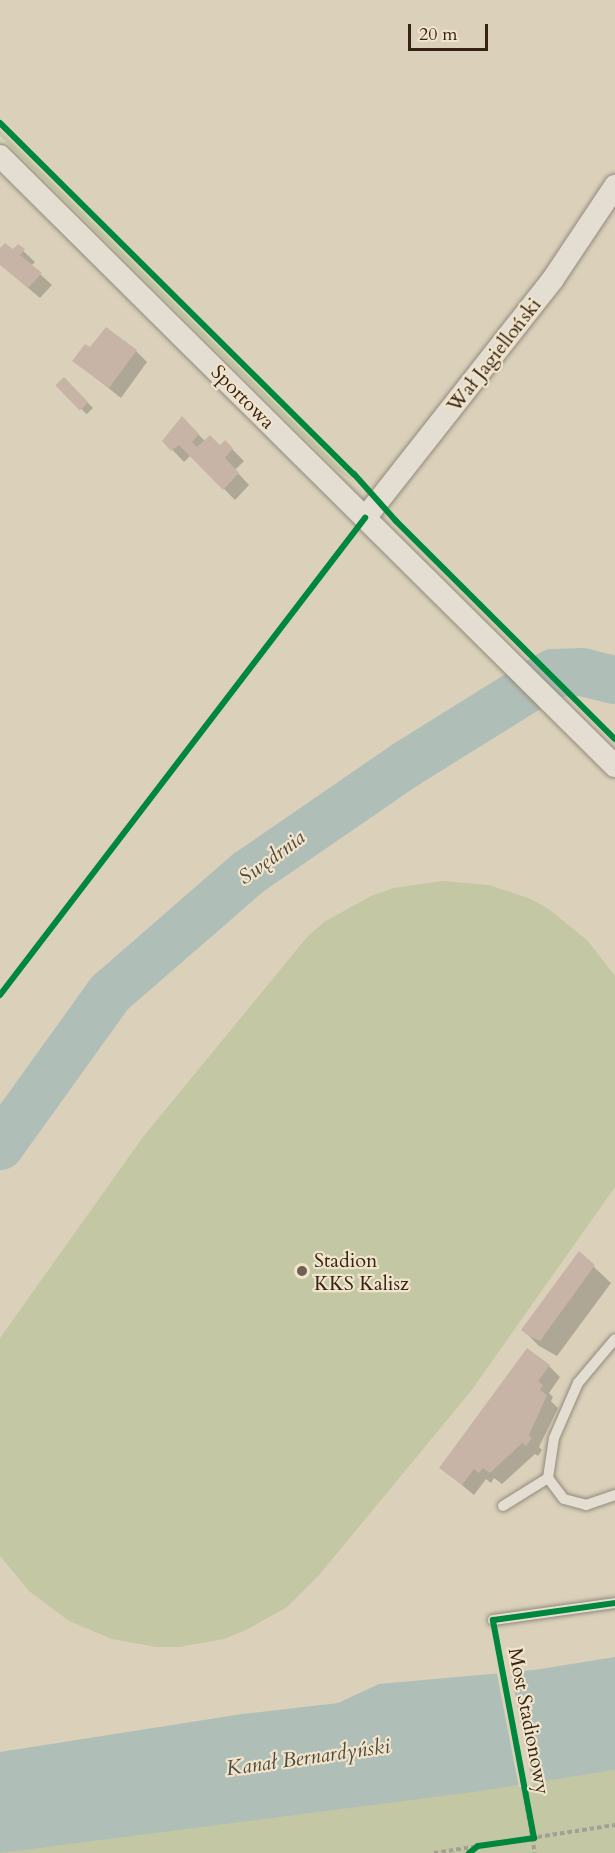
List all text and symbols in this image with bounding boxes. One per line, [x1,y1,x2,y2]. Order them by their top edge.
scale bar [411,12,490,50]
text: 20 m [419,22,458,47]
street label: Wał Jagielloński [442,293,546,417]
street label: Sportowa [206,360,280,434]
water label: Swędrnia [234,825,310,891]
place label: Stadion KKS Kalisz [314,1248,409,1295]
marker: Stadion KKS Kalisz [295,1264,309,1278]
street label: Most Stadionowy [503,1646,555,1796]
water label: Kanał Bernardyński [225,1734,391,1782]

